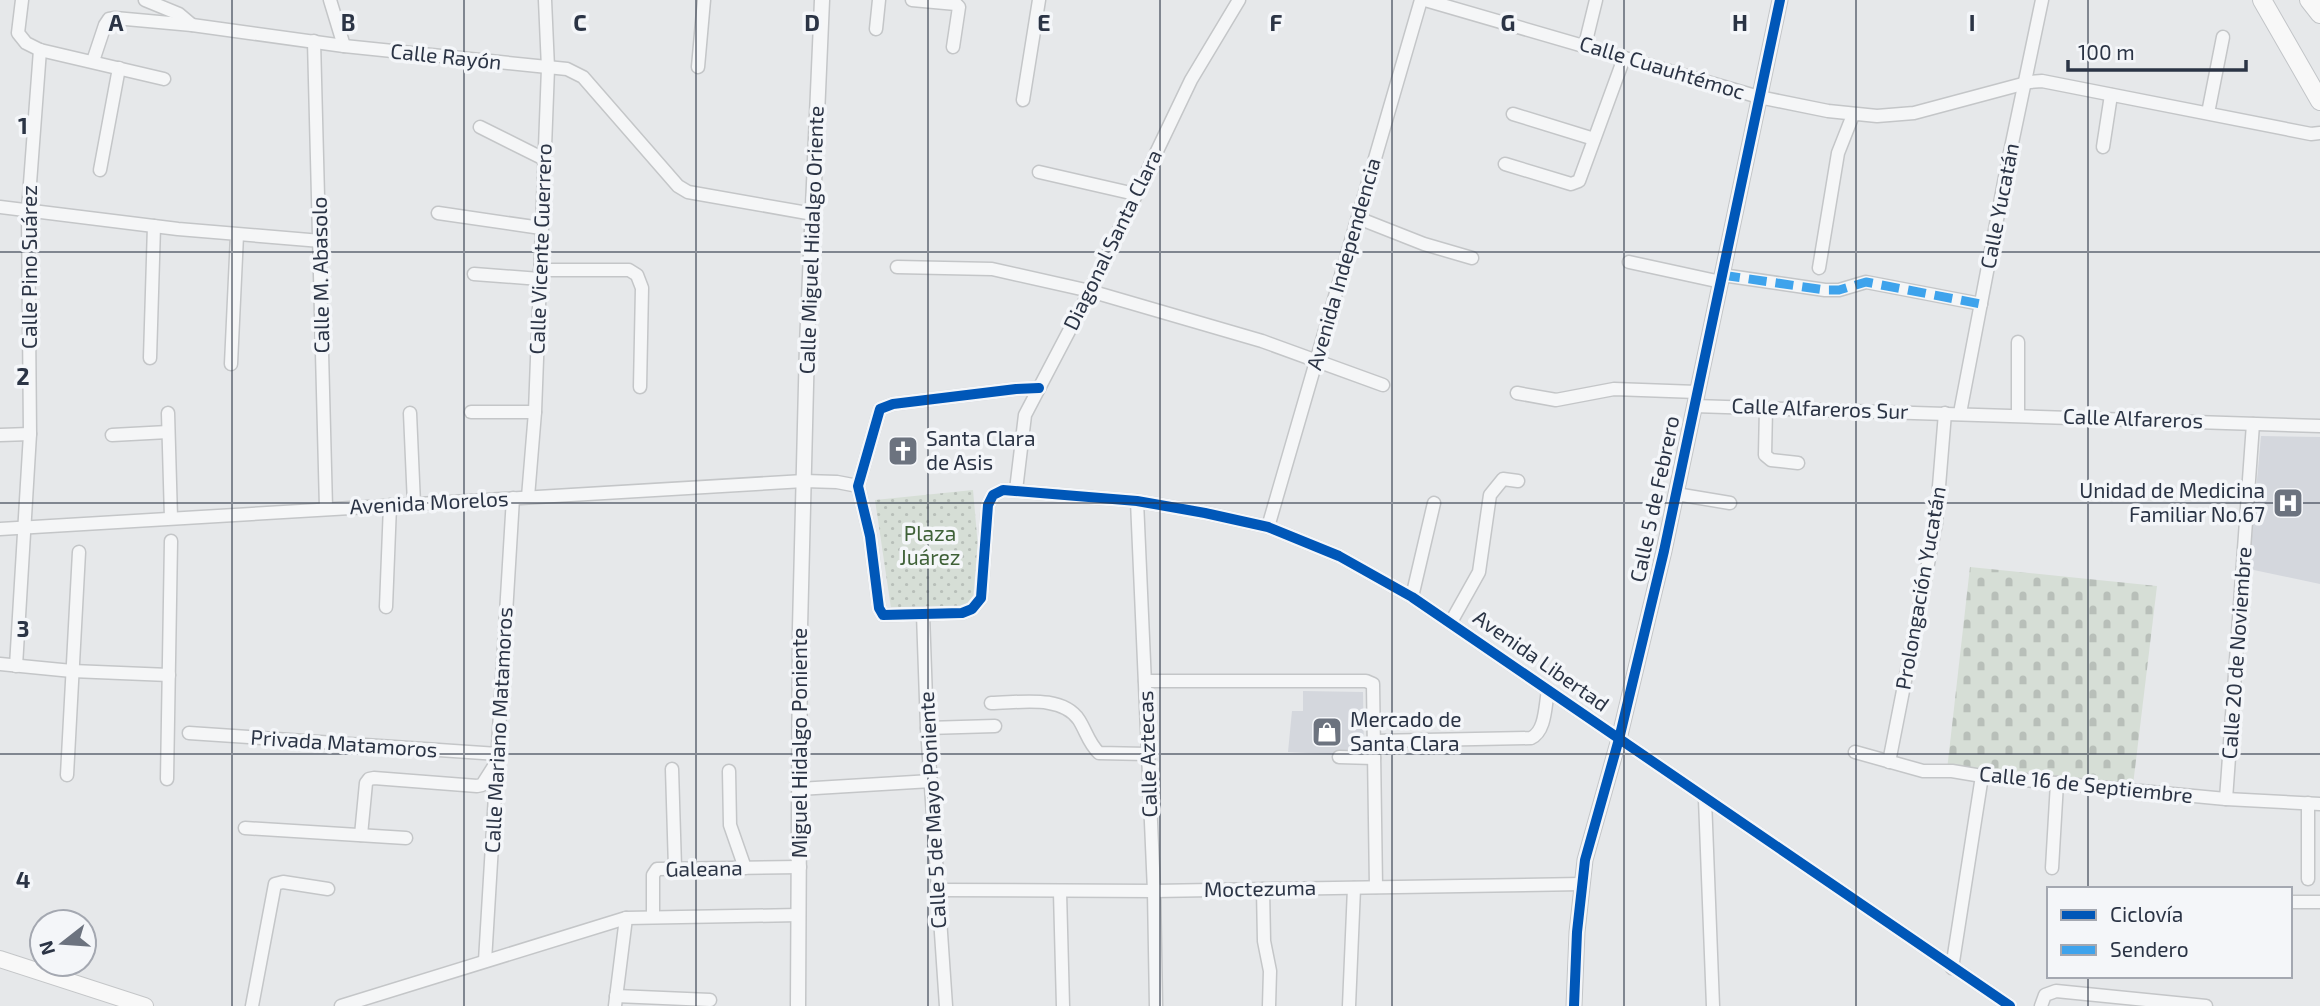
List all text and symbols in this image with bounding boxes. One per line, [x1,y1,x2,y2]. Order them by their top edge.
text: A [108,8,124,36]
text: B [341,8,355,36]
text: C [573,8,587,36]
text: D [804,8,820,36]
text: E [1037,8,1051,36]
text: F [1270,8,1283,36]
text: G [1501,8,1515,36]
text: H [1732,8,1748,36]
text: I [1969,8,1975,36]
scale bar [2068,28,2246,72]
street label: Calle Cuauhtémoc [1577,30,1748,104]
street label: Calle Rayón [389,37,503,74]
text: 100 m [2078,39,2135,64]
street label: Calle Miguel Hidalgo Oriente [793,105,828,375]
text: 1 [18,111,28,139]
street label: Calle Yucatán [1974,141,2023,271]
street label: Calle Vicente Guerrero [523,143,556,355]
street label: Diagonal Santa Clara [1057,145,1166,334]
street label: Avenida Independencia [1300,155,1385,373]
street label: Calle Pino Suárez [16,185,41,349]
street label: Calle M. Abasolo [306,196,333,354]
text: 2 [16,362,30,390]
street label: Calle Alfareros Sur [1731,392,1910,423]
street label: Calle Alfareros [2062,403,2204,432]
street label: Calle 5 de Febrero [1624,413,1683,584]
place label: Santa Clara de Asis [926,425,1035,474]
church icon: Santa Clara de Asis [886,434,920,468]
place label: Unidad de Medicina Familiar No.67 [2079,477,2265,526]
street label: Prolongación Yucatán [1889,484,1950,691]
street label: Avenida Morelos [349,485,509,518]
hospital icon: Unidad de Medicina Familiar No.67 [2271,486,2305,520]
park label: Plaza Juárez [900,520,960,569]
street label: Calle 20 de Noviembre [2216,546,2255,760]
street label: Avenida Libertad [1469,604,1614,716]
street label: Calle Mariano Matamoros [479,606,516,854]
text: 3 [16,614,30,642]
street label: Miguel Hidalgo Poniente [786,628,811,858]
street label: Calle Aztecas [1132,690,1161,818]
street label: Calle 5 de Mayo Poniente [913,691,950,929]
place label: Mercado de Santa Clara [1350,706,1462,755]
shop icon: Mercado de Santa Clara [1310,715,1344,749]
street label: Privada Matamoros [250,723,438,762]
street label: Calle 16 de Septiembre [1978,760,2194,807]
street label: Galeana [665,854,743,881]
text: 4 [16,865,30,893]
street label: Moctezuma [1204,874,1316,901]
legend [2047,887,2292,978]
text: Ciclovía [2110,901,2183,926]
north arrow [28,908,98,978]
text: Sendero [2110,936,2189,961]
text: N [33,938,59,958]

